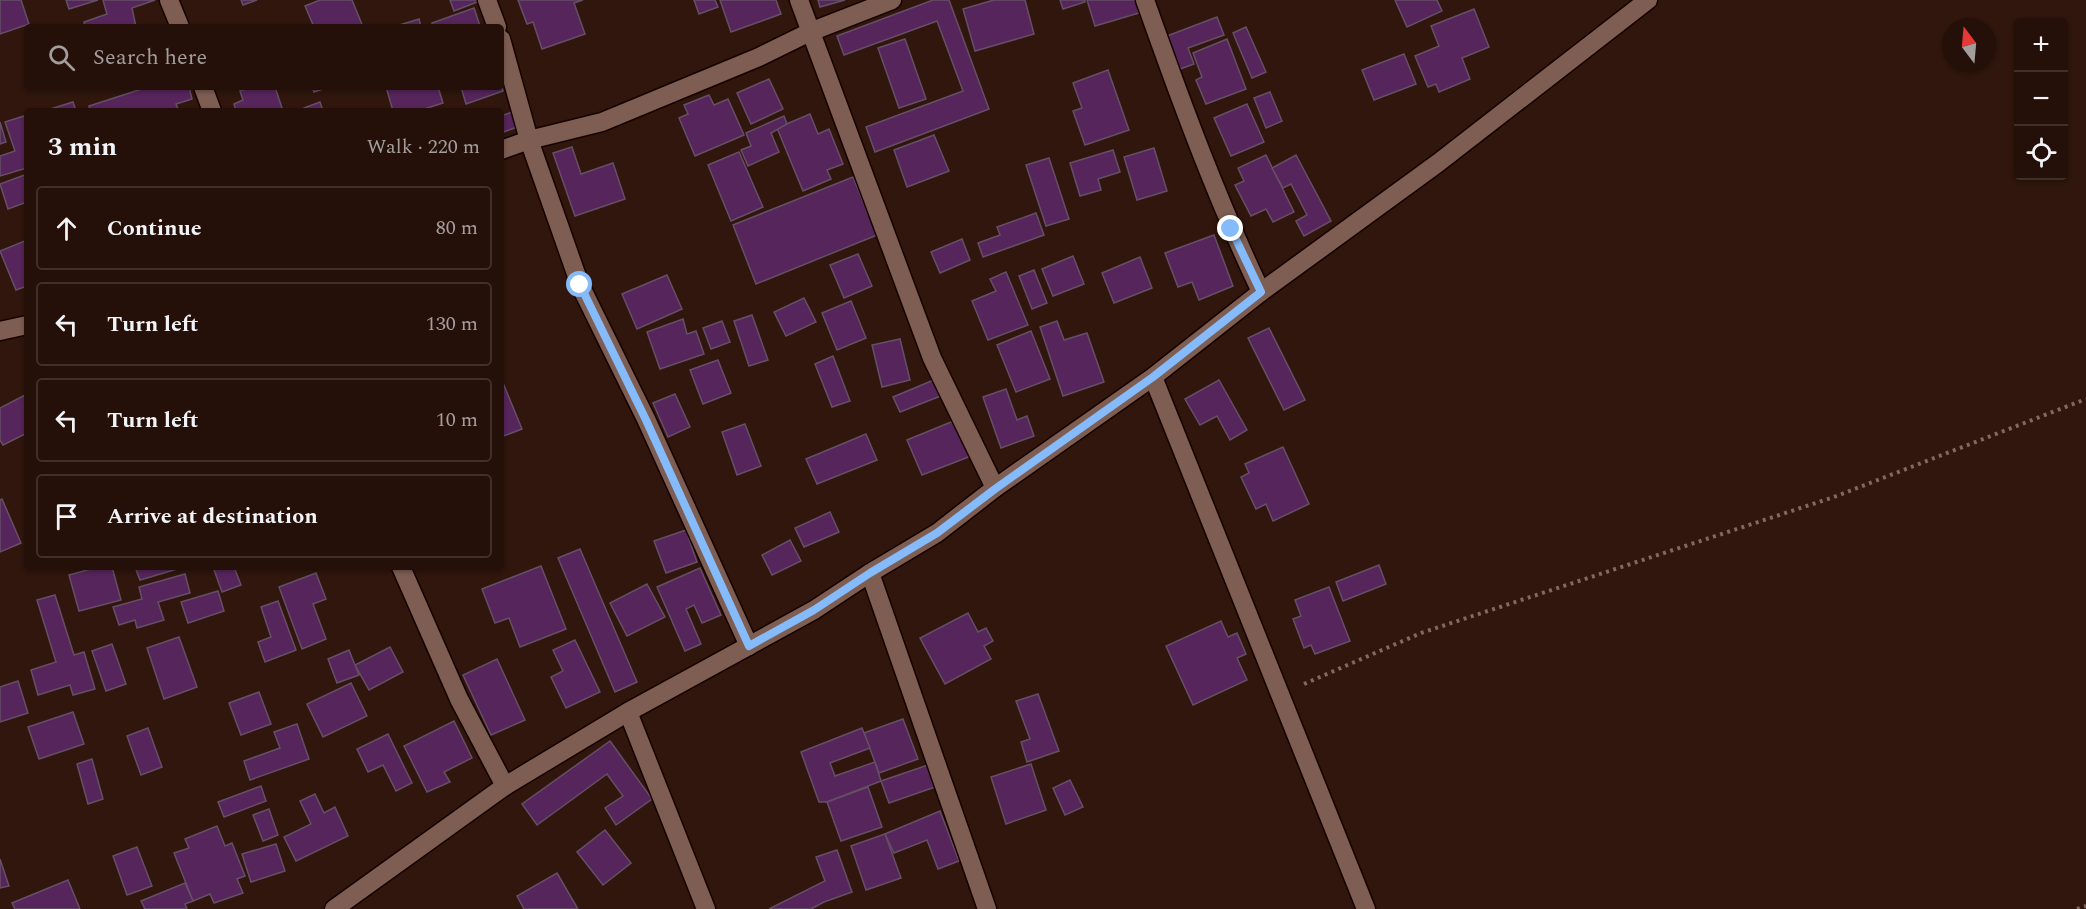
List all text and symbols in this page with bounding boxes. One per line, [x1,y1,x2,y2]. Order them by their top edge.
north arrow [1942,18,1996,72]
map controls [2014,18,2068,180]
button: + [2014,18,2068,72]
search box [24,24,504,90]
icon: search [45,41,78,74]
text: Search here [93,41,207,74]
button: − [2014,72,2068,126]
button: locate [2014,126,2068,180]
text: 3 min [48,127,117,167]
text: Walk · 220 m [367,132,480,162]
icon: ahead [50,212,83,245]
text: Continue [107,212,202,245]
text: 80 m [436,213,478,243]
route end [1217,215,1243,241]
route start [566,271,592,297]
icon: left [50,308,83,341]
text: Turn left [107,308,199,341]
text: 130 m [426,309,478,339]
icon: left [50,404,83,437]
text: Turn left [107,404,199,437]
text: 10 m [436,405,478,435]
icon: arrive [50,500,83,533]
text: Arrive at destination [107,500,318,533]

